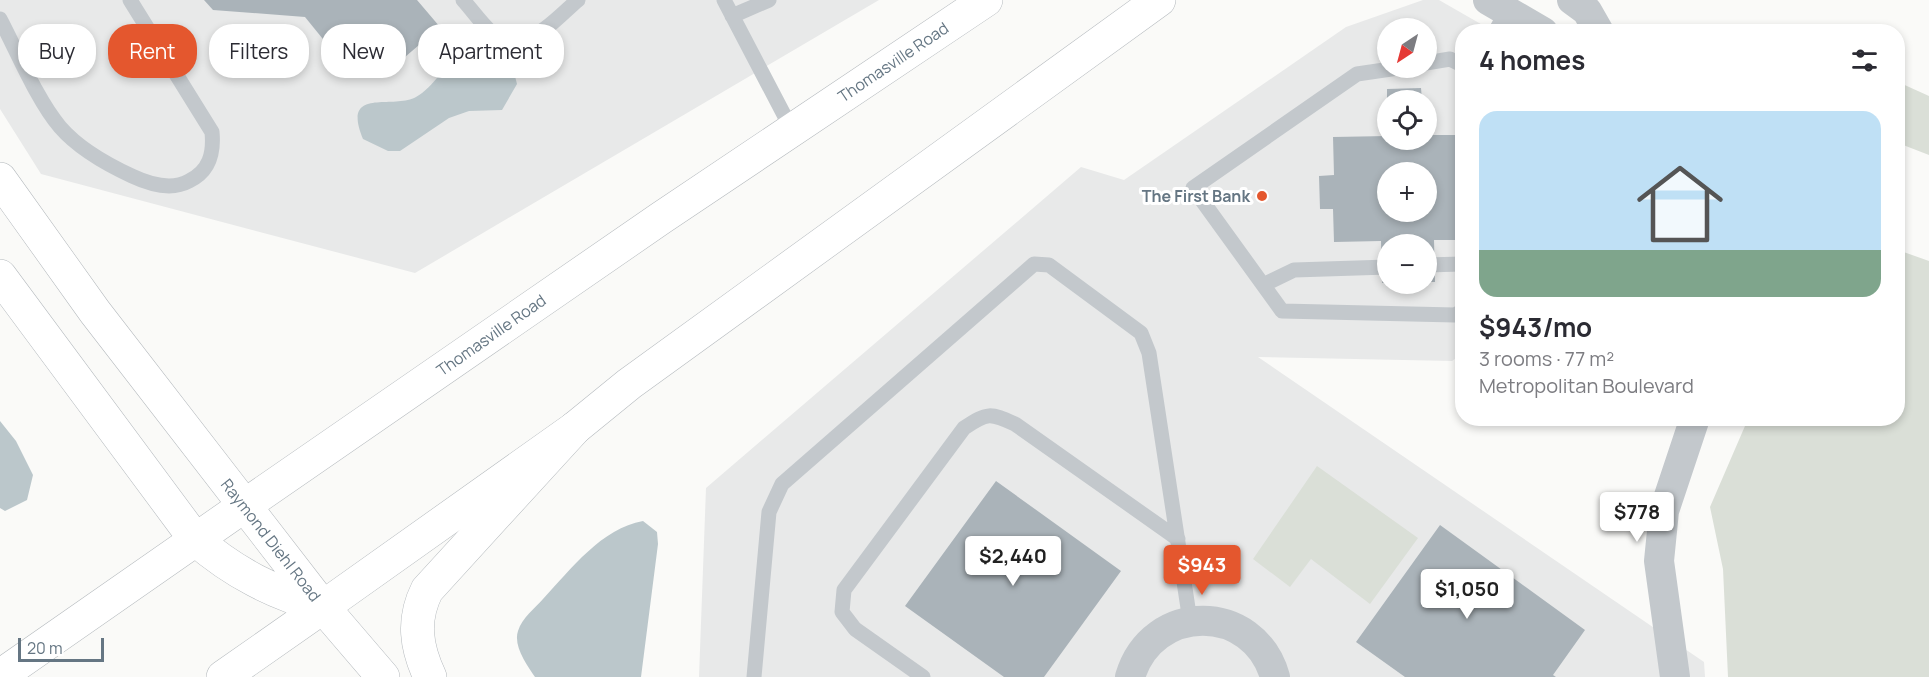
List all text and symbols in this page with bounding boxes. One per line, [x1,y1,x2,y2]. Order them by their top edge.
street label: Thomasville Road [833,17,953,107]
north arrow [1377,18,1437,78]
map controls [1377,18,1437,294]
chip: Buy [18,24,96,78]
chip: Rent [108,24,197,78]
chip: Filters [209,24,309,78]
chip: New [321,24,406,78]
chip: Apartment [418,24,564,78]
text: 4 homes [1479,42,1585,78]
icon: filters [1848,44,1881,77]
button: locate [1377,90,1437,150]
icon: home [1626,150,1734,258]
button: + [1377,162,1437,222]
place label: The First Bank [1142,185,1250,207]
marker: The First Bank [1255,189,1269,203]
button: − [1377,234,1437,294]
street label: Thomasville Road [432,289,550,381]
text: $943/mo [1479,309,1592,345]
text: 3 rooms · 77 m² [1479,345,1614,372]
text: Metropolitan Boulevard [1479,372,1694,399]
street label: Raymond Diehl Road [216,474,326,606]
pin: $778 [1601,492,1673,543]
text: $778 [1614,498,1660,525]
pin: $2,440 [964,536,1062,587]
text: $2,440 [979,542,1047,569]
pin: $943 [1166,545,1238,596]
text: $943 [1178,551,1226,578]
pin: $1,050 [1418,569,1516,620]
text: $1,050 [1435,575,1499,602]
scale bar [18,635,104,662]
text: 20 m [27,637,63,659]

